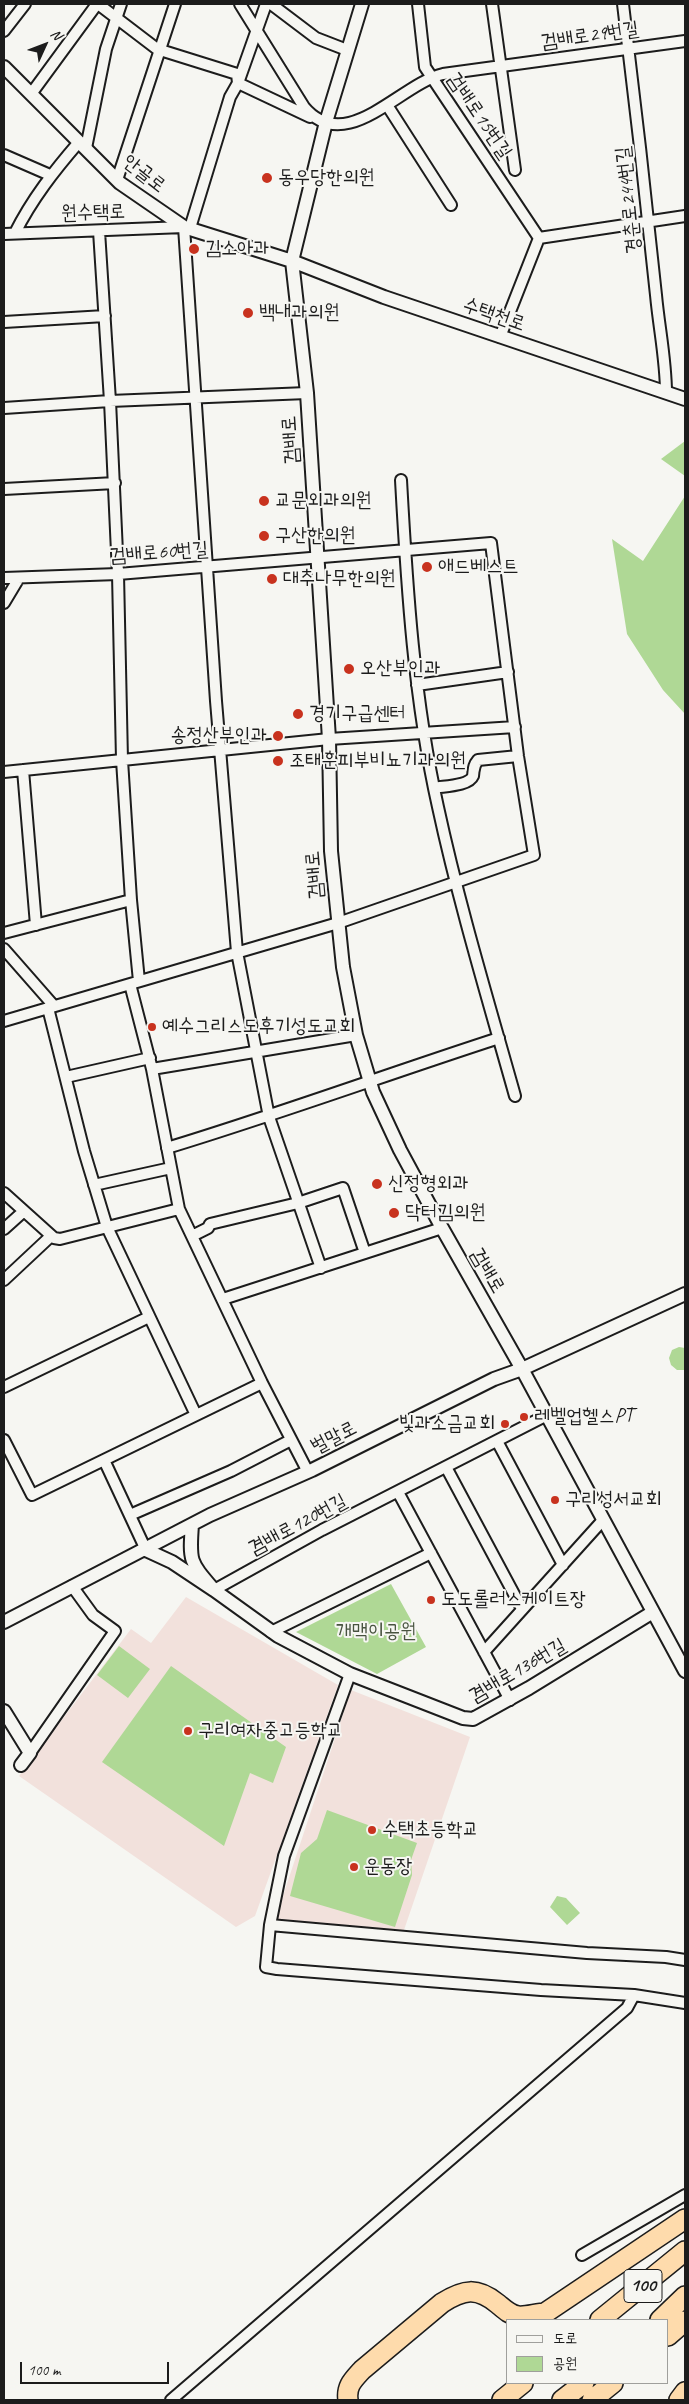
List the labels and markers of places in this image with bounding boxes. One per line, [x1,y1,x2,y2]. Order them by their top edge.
place label: 동우당한의원 [278,166,375,190]
marker: 동우당한의원 [260,171,274,185]
place label: 김소아과 [205,237,269,261]
marker: 김소아과 [187,242,201,256]
place label: 백내과의원 [259,301,339,325]
marker: 백내과의원 [241,306,255,320]
place label: 교문외과의원 [275,489,372,513]
marker: 교문외과의원 [257,494,271,508]
place label: 구산한의원 [275,524,355,548]
marker: 구산한의원 [257,529,271,543]
place label: 애드베스트 [438,555,518,579]
marker: 애드베스트 [420,560,434,574]
place label: 대추나무한의원 [283,567,396,591]
marker: 대추나무한의원 [265,572,279,586]
place label: 오산부인과 [360,657,440,681]
marker: 오산부인과 [342,662,356,676]
place label: 경기구급센터 [309,702,406,726]
marker: 경기구급센터 [291,707,305,721]
place label: 송정산부인과 [170,724,267,748]
marker: 송정산부인과 [271,729,285,743]
place label: 조태훈피부비뇨기과의원 [289,749,466,773]
marker: 조태훈피부비뇨기과의원 [271,754,285,768]
place label: 예수그리스도후기성도교회 [162,1015,355,1039]
marker: 예수그리스도후기성도교회 [146,1021,158,1033]
place label: 신정형외과 [388,1172,468,1196]
marker: 신정형외과 [370,1177,384,1191]
place label: 닥터김의원 [405,1201,485,1225]
marker: 닥터김의원 [387,1206,401,1220]
place label: 레벨업헬스PT [534,1405,633,1429]
marker: 레벨업헬스PT [518,1411,530,1423]
place label: 빛과소금교회 [398,1412,495,1436]
marker: 빛과소금교회 [499,1418,511,1430]
place label: 구리성서교회 [565,1488,662,1512]
marker: 구리성서교회 [549,1494,561,1506]
place label: 도도롤러스케이트장 [441,1588,586,1612]
marker: 도도롤러스케이트장 [425,1594,437,1606]
place label: 구리여자중고등학교 [198,1719,343,1743]
marker: 구리여자중고등학교 [182,1725,194,1737]
place label: 수택초등학교 [382,1818,479,1842]
marker: 수택초등학교 [366,1824,378,1836]
place label: 운동장 [364,1855,412,1879]
marker: 운동장 [348,1861,360,1873]

